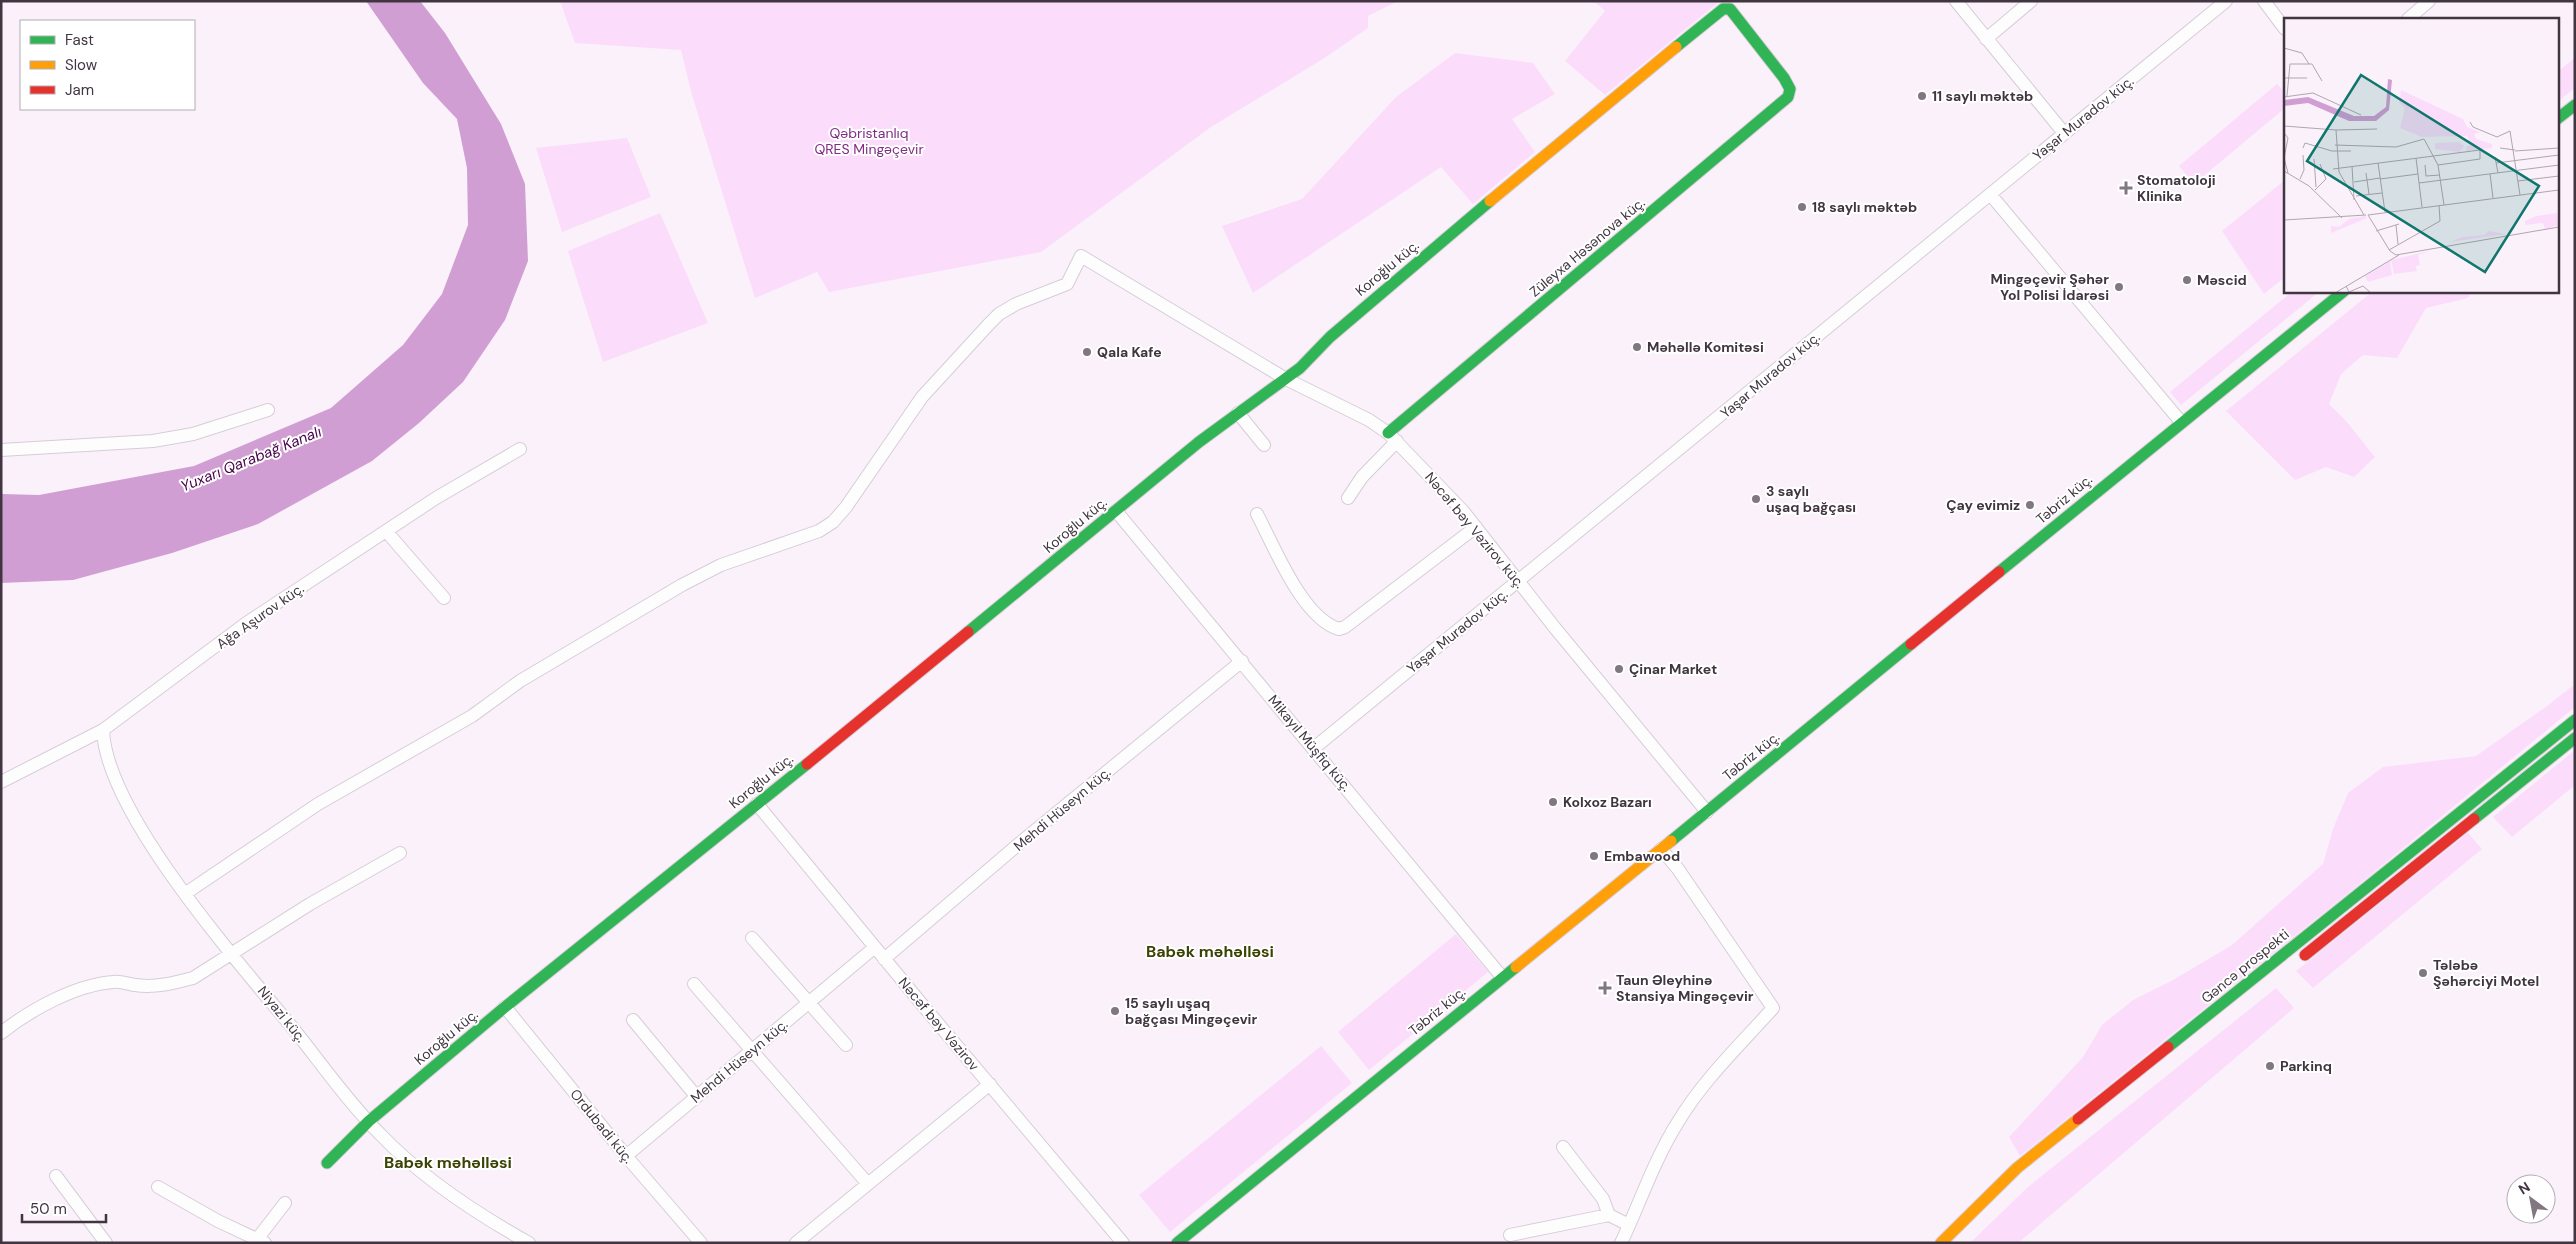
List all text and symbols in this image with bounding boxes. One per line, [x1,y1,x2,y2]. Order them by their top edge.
inset map [2284,18,2558,292]
legend [20,20,195,110]
text: Fast [65,30,94,50]
text: Slow [65,55,98,75]
street label: Yaşar Muradov küç. [2029,72,2137,164]
text: Jam [65,80,94,100]
place label: 11 saylı məktəb [1932,87,2033,105]
marker: 11 saylı məktəb [1916,90,1928,102]
park label: Qəbristanlıq QRES Mingəçevir [814,124,924,158]
place label: Stomatoloji Klinika [2137,171,2216,205]
marker: Stomatoloji Klinika [2119,181,2133,195]
street label: Züleyxa Həsənova küç. [1526,193,1649,301]
place label: 18 saylı məktəb [1812,198,1917,216]
marker: 18 saylı məktəb [1796,201,1808,213]
street label: Koroğlu küç. [1352,236,1423,300]
place label: Mingəçevir Şəhər Yol Polisi İdarəsi [1991,270,2109,304]
place label: Məscid [2197,271,2247,289]
marker: Məscid [2181,274,2193,286]
marker: Mingəçevir Şəhər Yol Polisi İdarəsi [2113,281,2125,293]
street label: Yaşar Muradov küç. [1717,328,1824,422]
place label: Məhəllə Komitəsi [1647,338,1764,356]
marker: Məhəllə Komitəsi [1631,341,1643,353]
place label: Qala Kafe [1097,343,1162,361]
marker: Qala Kafe [1081,346,1093,358]
water label: Yuxarı Qarabağ Kanalı [178,422,324,496]
street label: Nəcəf bəy Vəzirov küç. [1421,468,1529,592]
street label: Təbriz küç. [2032,470,2096,528]
place label: 3 saylı uşaq bağçası [1766,482,1856,516]
street label: Koroğlu küç. [1040,493,1111,557]
marker: 3 saylı uşaq bağçası [1750,493,1762,505]
place label: Çay evimiz [1946,496,2020,514]
marker: Çay evimiz [2024,499,2036,511]
street label: Ağa Aşurov küç. [213,579,307,653]
street label: Yaşar Muradov küç. [1403,585,1511,677]
place label: Çinar Market [1629,660,1717,678]
marker: Çinar Market [1613,663,1625,675]
street label: Mikayıl Müşfiq küç. [1264,691,1356,795]
street label: Təbriz küç. [1719,728,1783,784]
street label: Koroğlu küç. [725,749,797,812]
street label: Mehdi Hüseyn küç. [1010,763,1114,855]
place label: Kolxoz Bazarı [1563,793,1652,811]
marker: Kolxoz Bazarı [1547,796,1559,808]
place label: Embawood [1604,847,1680,865]
marker: Embawood [1588,850,1600,862]
street label: Gəncə prospekti [2197,925,2293,1007]
district label: Babək məhəlləsi [1146,941,1274,962]
place label: Tələbə Şəhərciyi Motel [2433,956,2539,990]
marker: Tələbə Şəhərciyi Motel [2417,967,2429,979]
place label: Taun Əleyhinə Stansiya Mingəçevir [1616,971,1754,1005]
street label: Nəcəf bəy Vəzirov [895,974,984,1075]
marker: Taun Əleyhinə Stansiya Mingəçevir [1598,981,1612,995]
street label: Niyazi küç. [254,982,310,1046]
street label: Təbriz küç. [1405,983,1469,1039]
place label: 15 saylı uşaq bağçası Mingəçevir [1125,994,1257,1028]
street label: Koroğlu küç. [411,1005,482,1069]
marker: 15 saylı uşaq bağçası Mingəçevir [1109,1005,1121,1017]
street label: Mehdi Hüseyn küç. [687,1015,791,1107]
place label: Parkinq [2280,1057,2332,1075]
marker: Parkinq [2264,1060,2276,1072]
street label: Ordubadi küç. [566,1085,638,1167]
district label: Babək məhəlləsi [384,1152,512,1173]
north arrow [2506,1174,2556,1224]
text: N [2515,1178,2533,1198]
scale bar [22,1192,106,1224]
text: 50 m [30,1199,67,1219]

